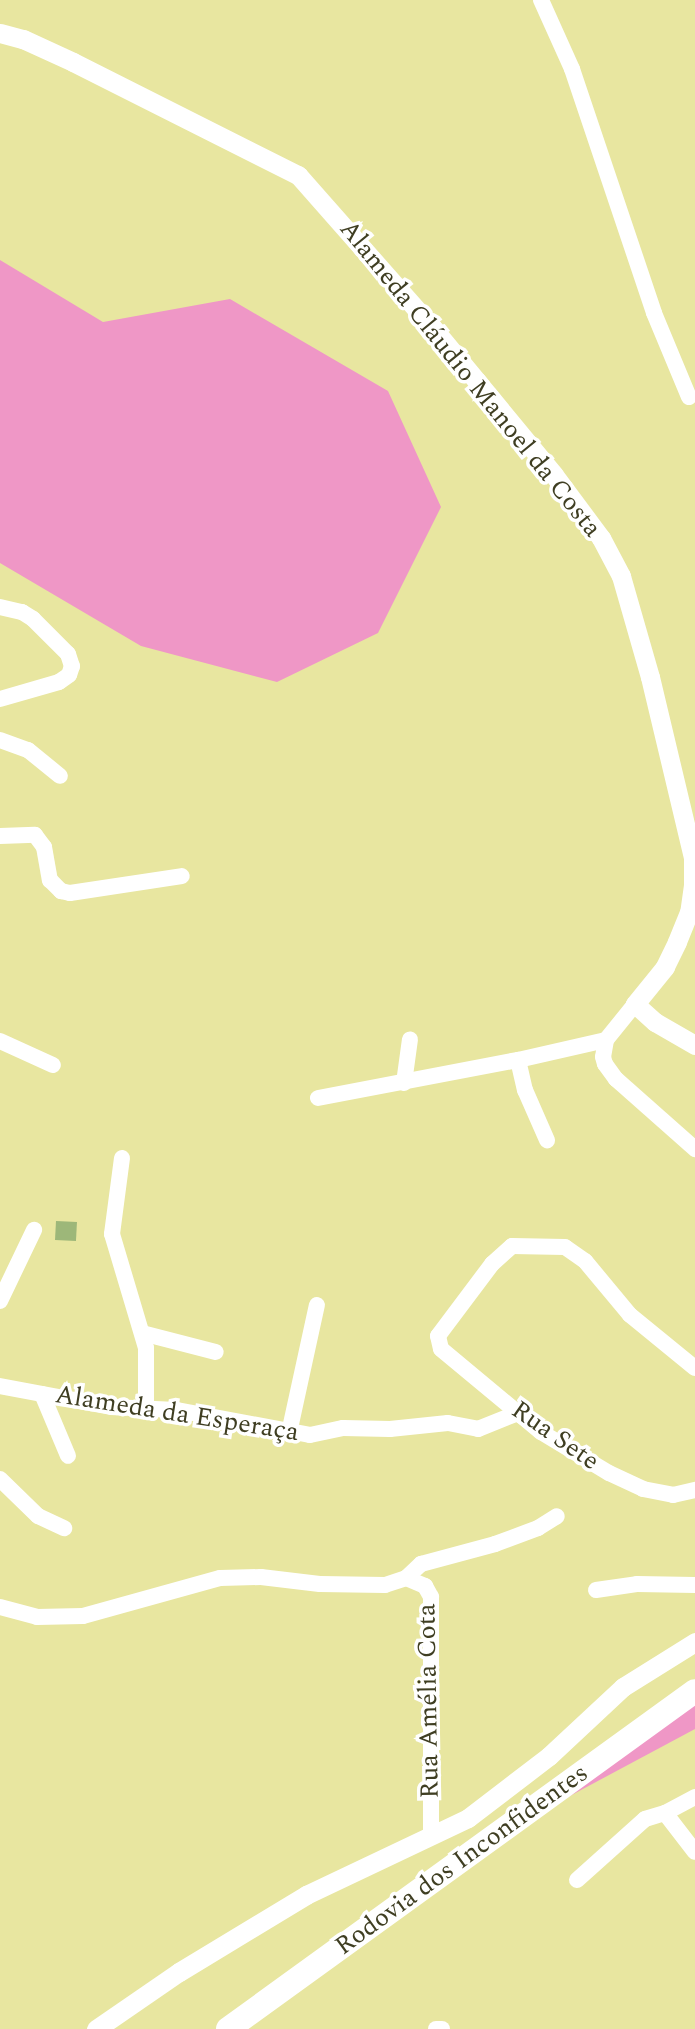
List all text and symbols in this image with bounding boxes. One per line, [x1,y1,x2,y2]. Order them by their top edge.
street label: Alameda Cláudio Manoel da Costa [332,214,608,544]
street label: Alameda da Esperaça [53,1379,301,1449]
street label: Rua Sete [505,1395,605,1477]
street label: Rua Amélia Cota [412,1603,446,1799]
street label: Rodovia dos Inconfidentes [329,1758,595,1962]

